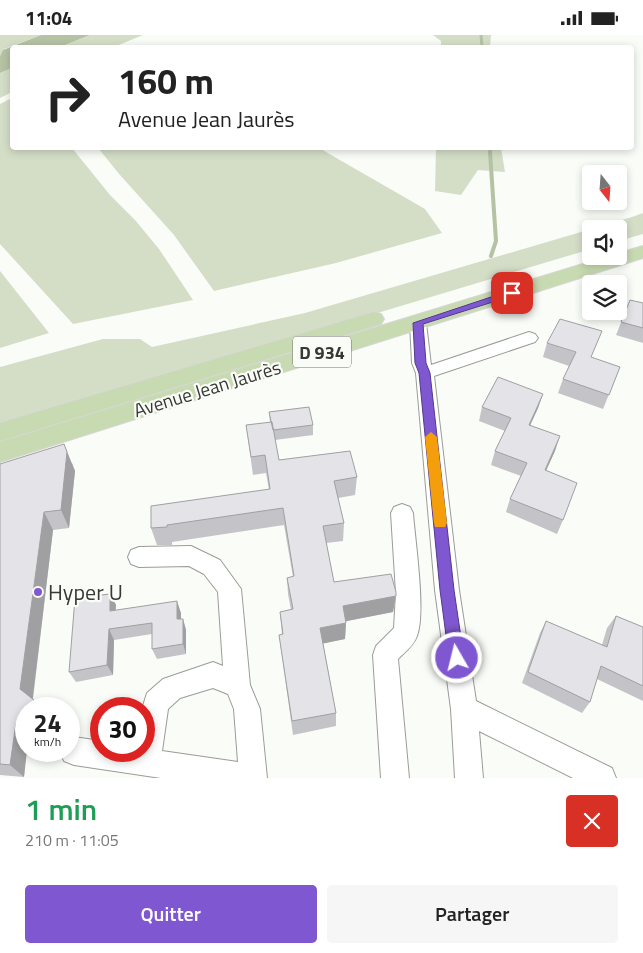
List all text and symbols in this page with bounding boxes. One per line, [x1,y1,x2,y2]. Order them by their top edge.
text: 11:04 [25,3,72,32]
text: 160 m [118,54,214,108]
icon: right [35,65,100,130]
text: Avenue Jean Jaurès [118,102,295,136]
north arrow [582,165,628,210]
map controls [582,165,627,320]
button: sound [582,220,627,265]
pin [491,272,533,314]
button: layers [582,275,627,320]
icon: arrive [498,279,526,307]
road number: D 934 [293,337,351,367]
street label: Avenue Jean Jaurès [130,352,284,424]
place label: Hyper U [48,575,123,609]
marker: Hyper U [32,586,44,598]
position arrow [430,631,482,683]
speed limit sign: 30 [90,697,155,762]
text: 24 [33,704,62,742]
text: km/h [34,732,61,751]
text: 1 min [25,786,97,832]
button: close [566,795,618,847]
text: 210 m · 11:05 [25,828,119,852]
button: Quitter [25,885,317,943]
button: Partager [327,885,618,943]

